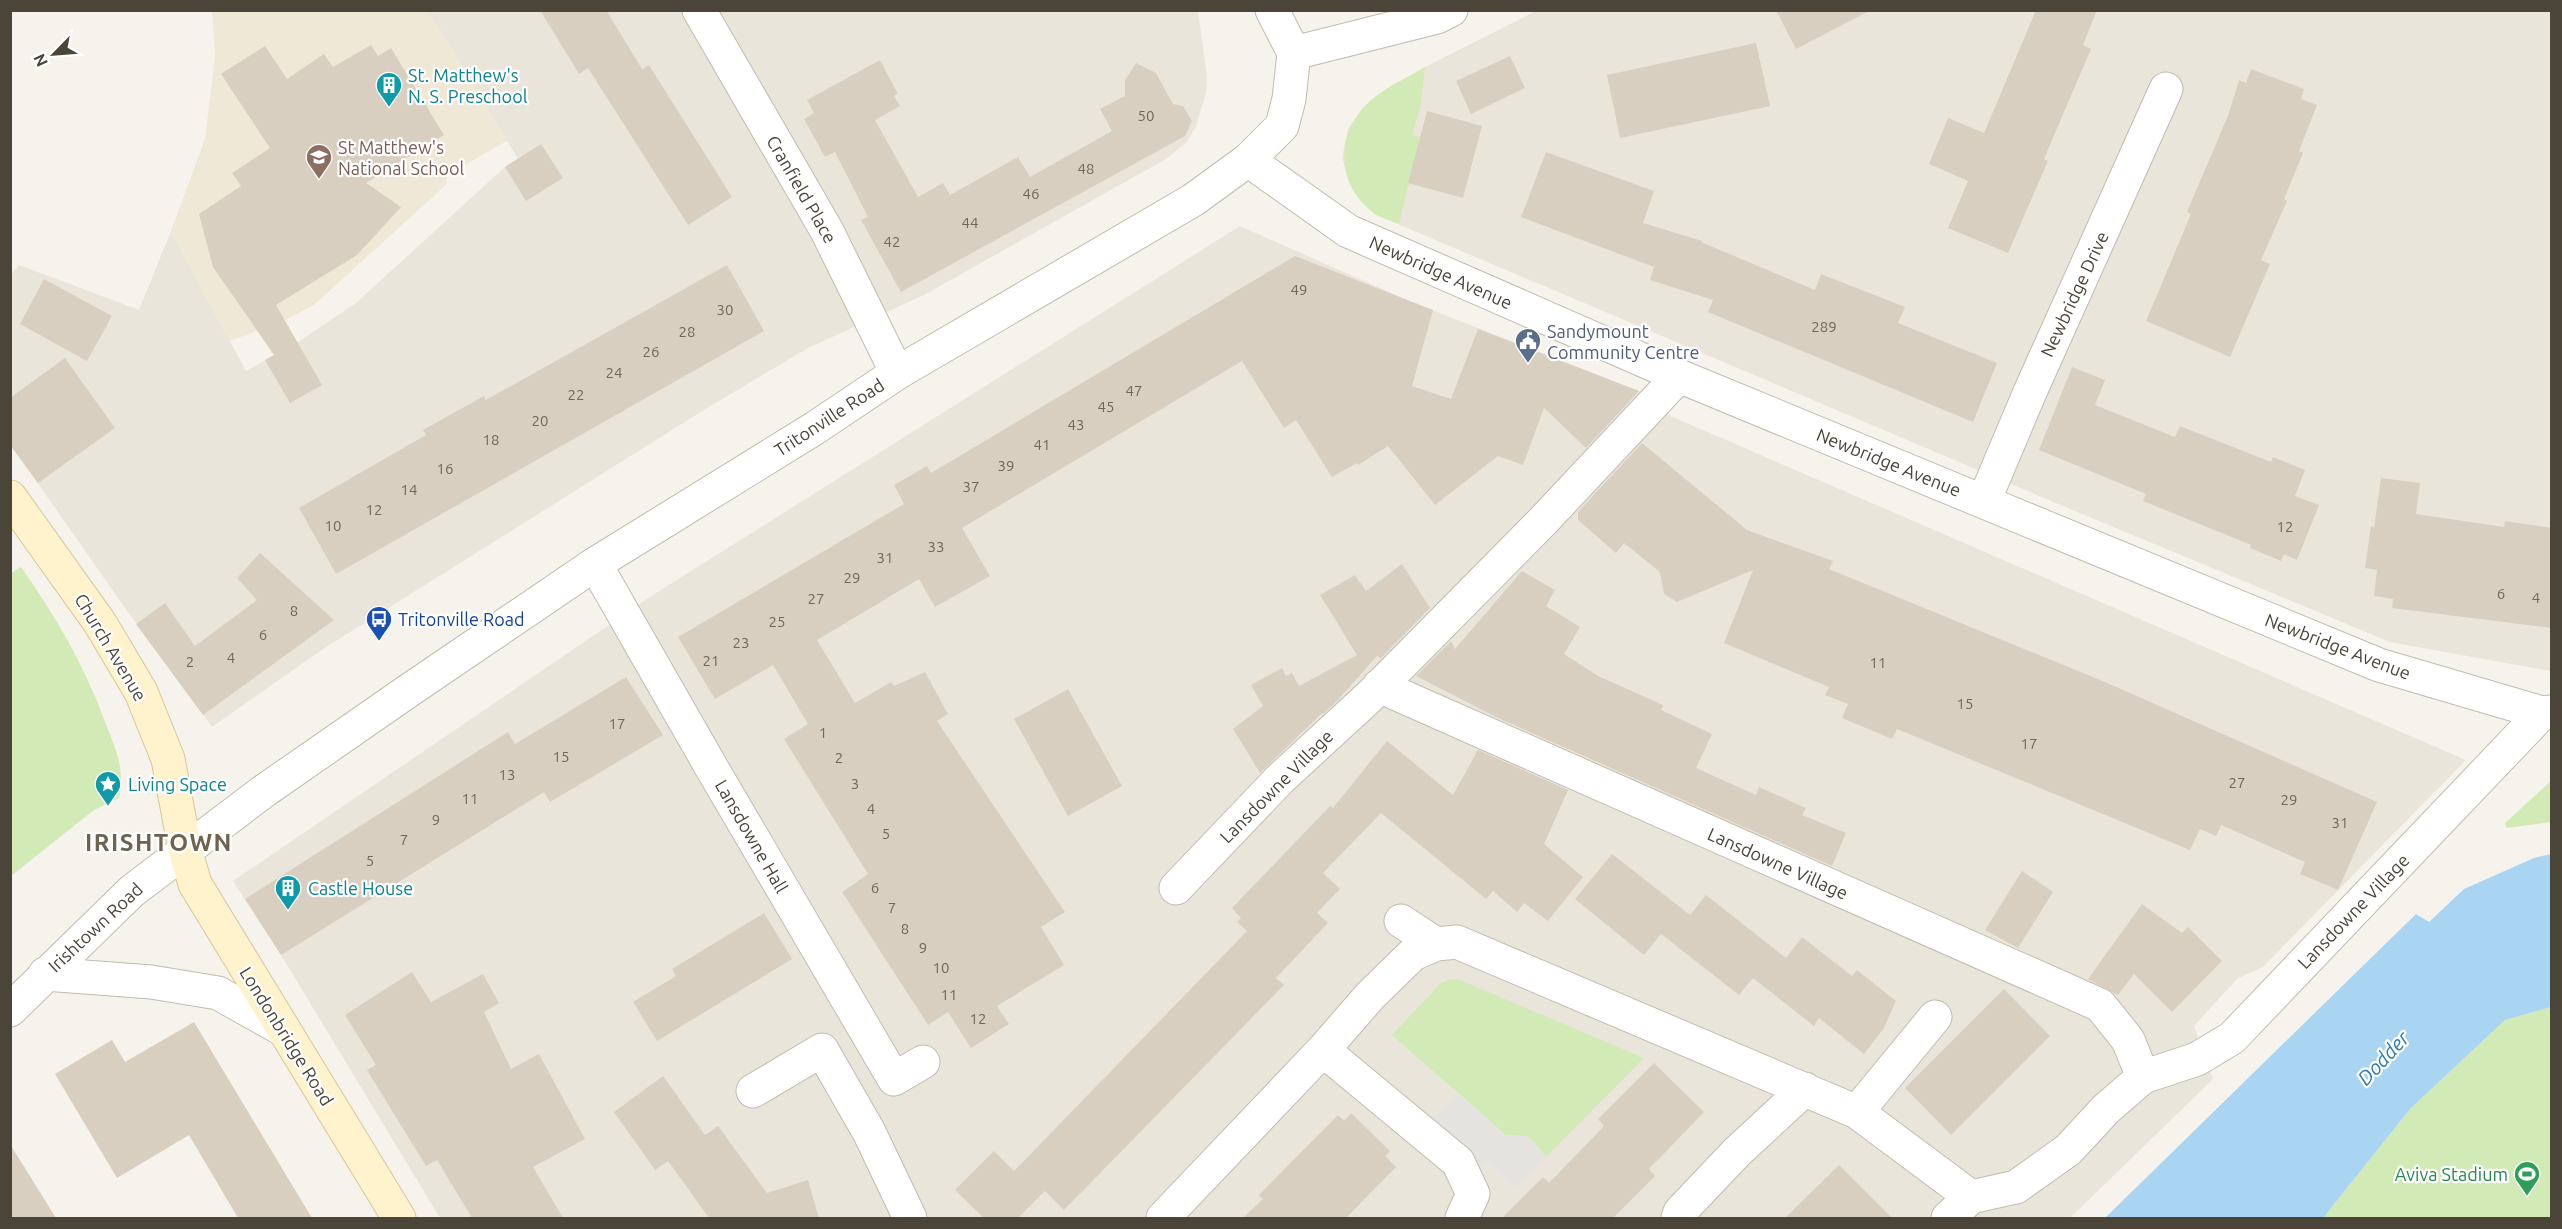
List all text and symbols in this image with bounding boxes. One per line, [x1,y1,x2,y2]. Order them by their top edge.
north arrow [24,24,84,84]
text: N [30,51,51,70]
place label: St. Matthew's N. S. Preschool [408,65,528,106]
building icon: St. Matthew's N. S. Preschool [374,70,404,108]
house number: 50 [1138,107,1154,124]
street label: Cranfield Place [763,132,841,246]
place label: St Matthew's National School [338,137,465,178]
school or university icon: St Matthew's National School [304,142,334,180]
house number: 48 [1078,160,1094,177]
house number: 46 [1023,185,1039,202]
house number: 44 [962,214,978,231]
street label: Newbridge Drive [2036,228,2112,360]
street label: Newbridge Avenue [1367,232,1515,312]
house number: 42 [884,233,900,250]
house number: 49 [1291,281,1307,298]
house number: 30 [717,301,733,318]
house number: 289 [1811,318,1837,335]
place label: Sandymount Community Centre [1547,321,1699,362]
house number: 28 [679,323,695,340]
public building icon: Sandymount Community Centre [1513,326,1543,364]
house number: 26 [643,343,659,360]
house number: 24 [606,364,622,381]
street label: Tritonville Road [770,374,888,460]
house number: 47 [1126,382,1142,399]
house number: 22 [568,386,584,403]
house number: 45 [1098,398,1114,415]
house number: 20 [532,412,548,429]
house number: 43 [1068,416,1084,433]
street label: Newbridge Avenue [1814,424,1964,500]
house number: 18 [483,431,499,448]
house number: 41 [1034,436,1050,453]
house number: 39 [998,457,1014,474]
house number: 16 [437,460,453,477]
house number: 37 [963,478,979,495]
house number: 14 [401,481,417,498]
house number: 12 [366,501,382,518]
house number: 10 [325,517,341,534]
house number: 12 [2277,518,2293,535]
house number: 33 [928,538,944,555]
house number: 31 [877,549,893,566]
house number: 29 [844,569,860,586]
house number: 6 [2497,585,2505,602]
house number: 4 [2532,589,2540,606]
street label: Church Avenue [71,590,151,704]
house number: 27 [808,590,824,607]
house number: 8 [290,602,298,619]
bus stop icon: Tritonville Road [364,604,394,642]
place label: Tritonville Road [398,609,525,629]
street label: Newbridge Avenue [2263,609,2413,683]
house number: 25 [769,613,785,630]
house number: 6 [259,626,267,643]
house number: 23 [733,634,749,651]
house number: 4 [227,649,235,666]
house number: 21 [703,652,719,669]
house number: 2 [186,653,194,670]
house number: 11 [1870,654,1886,671]
house number: 15 [1957,695,1973,712]
house number: 17 [609,715,625,732]
house number: 1 [819,724,827,741]
street label: Lansdowne Village [1215,725,1337,847]
house number: 17 [2021,735,2037,752]
house number: 15 [553,748,569,765]
house number: 2 [835,749,843,766]
house number: 13 [499,766,515,783]
place icon: Living Space [93,769,123,807]
place label: Living Space [128,774,227,794]
house number: 27 [2229,774,2245,791]
house number: 3 [851,775,859,792]
street label: Lansdowne Hall [712,776,793,896]
house number: 11 [462,790,478,807]
house number: 29 [2281,791,2297,808]
house number: 4 [867,800,875,817]
house number: 9 [432,811,440,828]
house number: 31 [2332,814,2348,831]
street label: Lansdowne Village [1705,823,1851,903]
house number: 5 [882,825,890,842]
district label: IRISHTOWN [85,829,233,856]
house number: 7 [400,831,408,848]
street label: Lansdowne Village [2293,850,2413,972]
house number: 5 [366,852,374,869]
building icon: Castle House [273,873,303,911]
street label: Irishtown Road [44,878,146,976]
place label: Castle House [308,878,413,898]
house number: 6 [871,879,879,896]
house number: 7 [888,899,896,916]
house number: 8 [901,920,909,937]
house number: 9 [919,939,927,956]
house number: 10 [933,959,949,976]
street label: Londonbridge Road [236,963,338,1109]
house number: 11 [941,986,957,1003]
house number: 12 [970,1010,986,1027]
water label: Dodder [2352,1025,2414,1090]
sports icon: Aviva Stadium [2512,1159,2542,1197]
place label: Aviva Stadium [2395,1164,2508,1184]

